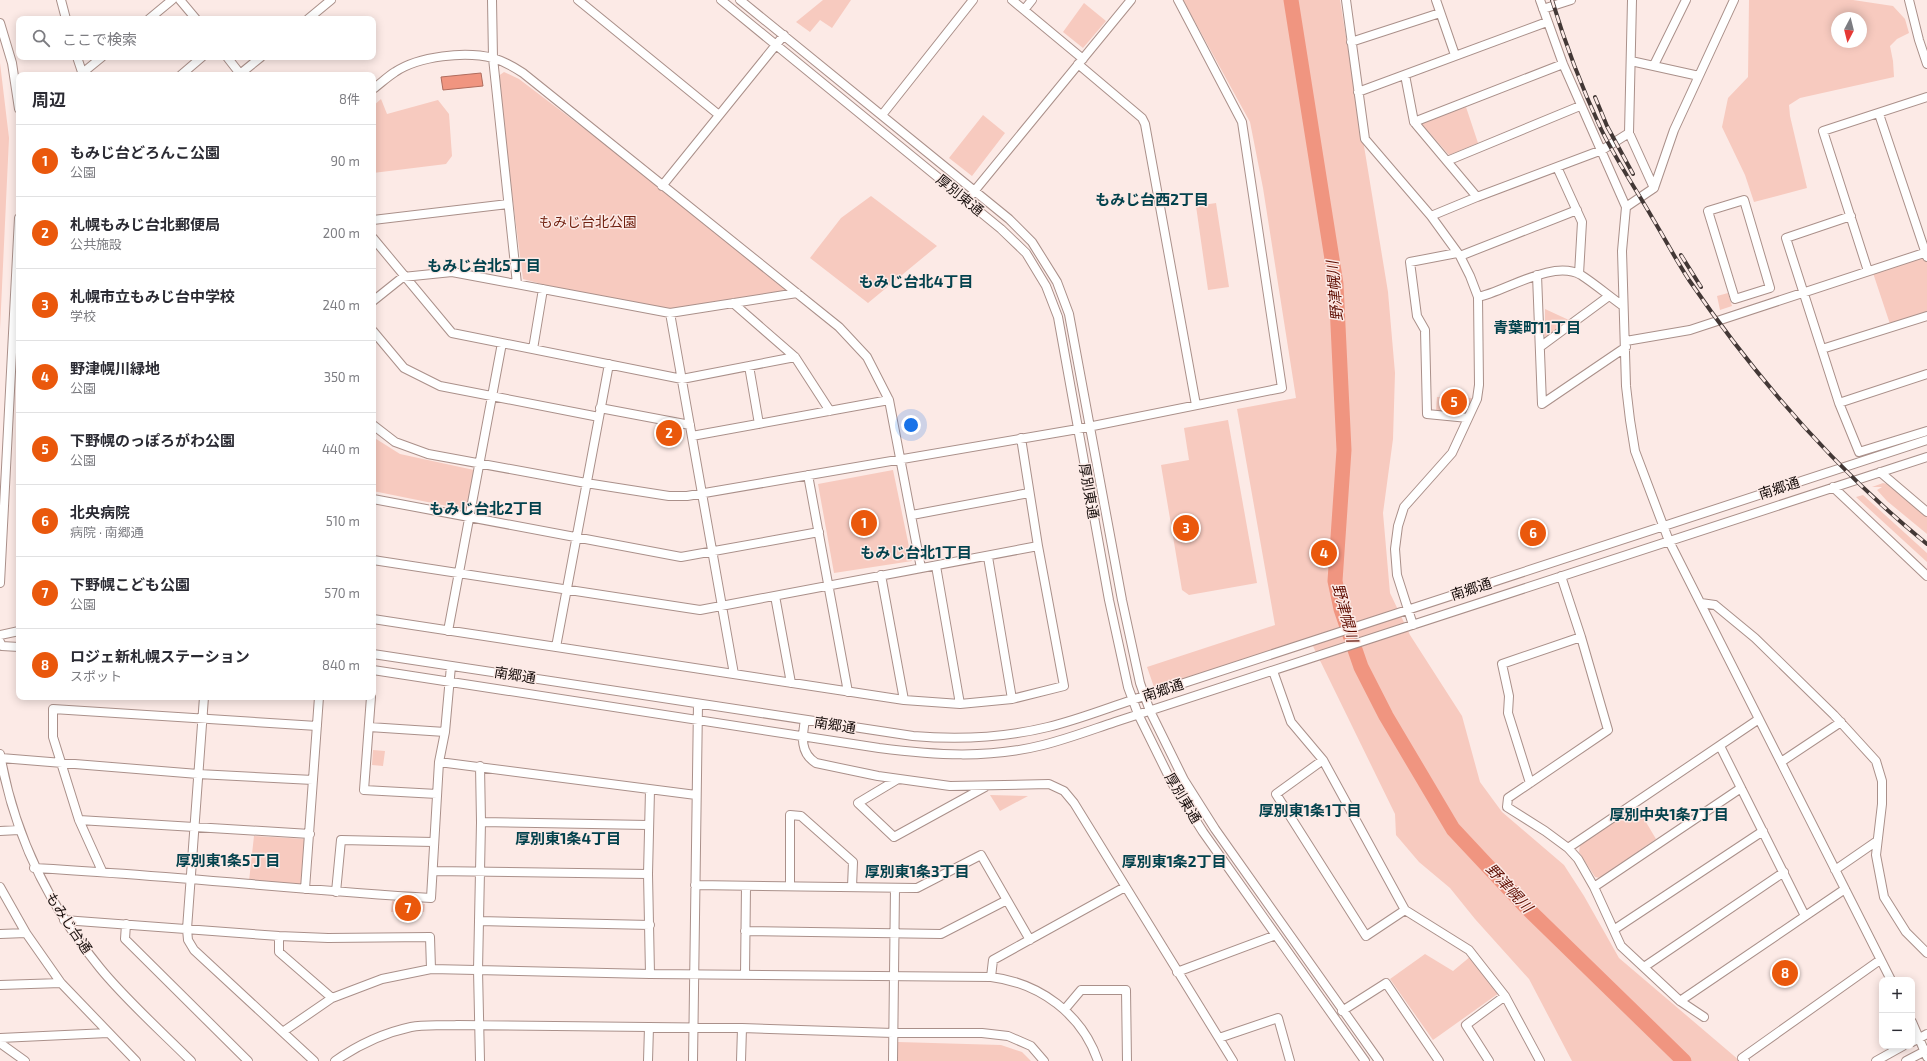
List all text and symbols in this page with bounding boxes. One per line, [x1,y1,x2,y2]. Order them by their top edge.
north arrow [1831,12,1867,48]
search box [16,16,376,60]
icon: search [30,27,52,49]
text: ここで検索 [62,30,137,48]
text: 周辺 [32,89,66,109]
text: 8件 [339,91,360,107]
text: もみじ台どろんこ公園 [70,143,220,161]
text: 1 [42,153,48,169]
text: 90 m [330,153,360,169]
text: 公園 [70,164,96,180]
street label: 厚別東通 [933,170,987,219]
district label: もみじ台西2丁目 [1095,190,1209,208]
park label: もみじ台北公園 [539,213,637,230]
text: 札幌もみじ台北郵便局 [70,215,220,233]
text: 2 [41,225,49,241]
text: 200 m [323,225,360,241]
text: 公共施設 [70,236,122,252]
district label: もみじ台北5丁目 [427,256,541,274]
water label: 野津幌川 [1322,258,1346,322]
district label: もみじ台北4丁目 [859,272,973,290]
text: 札幌市立もみじ台中学校 [70,287,235,305]
text: 3 [41,297,49,313]
text: 240 m [323,297,360,313]
text: 学校 [70,308,96,324]
district label: 青葉町11丁目 [1493,318,1581,336]
text: 野津幌川緑地 [70,359,160,377]
text: 4 [41,369,49,385]
text: 350 m [324,369,360,385]
text: 公園 [70,380,96,396]
pin: 5 [1441,387,1467,417]
your location [901,415,921,435]
pin: 2 [656,418,682,448]
text: 下野幌のっぽろがわ公園 [70,431,235,449]
text: 5 [41,441,49,457]
text: 440 m [322,441,360,457]
text: 公園 [70,452,96,468]
street label: 厚別東通 [1076,462,1103,520]
street label: 南郷通 [1756,473,1801,502]
district label: もみじ台北2丁目 [429,499,543,517]
text: 北央病院 [70,503,130,521]
pin: 1 [851,508,877,538]
text: 6 [41,513,49,529]
text: 510 m [326,513,360,529]
pin: 3 [1173,513,1199,543]
pin: 6 [1520,518,1546,548]
text: 病院 · 南郷通 [70,524,144,540]
pin: 4 [1311,538,1337,568]
district label: もみじ台北1丁目 [860,543,972,561]
street label: 南郷通 [1448,574,1493,603]
text: 下野幌こども公園 [70,575,190,593]
water label: 野津幌川 [1330,581,1363,646]
text: 7 [42,585,48,601]
text: 570 m [324,585,360,601]
text: 公園 [70,596,96,612]
text: ロジェ新札幌ステーション [70,647,250,665]
text: 8 [41,657,49,673]
text: 840 m [322,657,360,673]
street label: 南郷通 [493,663,537,686]
text: スポット [70,668,122,684]
street label: 南郷通 [1140,675,1185,704]
street label: 南郷通 [813,713,857,736]
street label: 厚別東通 [1162,769,1205,826]
district label: 厚別東1条1丁目 [1259,801,1361,819]
district label: 厚別中央1条7丁目 [1609,805,1729,823]
district label: 厚別東1条4丁目 [515,829,621,847]
district label: 厚別東1条5丁目 [176,851,280,869]
district label: 厚別東1条2丁目 [1121,852,1227,870]
water label: 野津幌川 [1483,859,1538,917]
district label: 厚別東1条3丁目 [865,862,970,880]
street label: もみじ台通 [43,889,96,956]
pin: 7 [395,893,421,923]
pin: 8 [1772,958,1798,988]
map controls [1879,977,1915,1049]
button: + [1879,977,1915,1013]
button: − [1879,1013,1915,1049]

